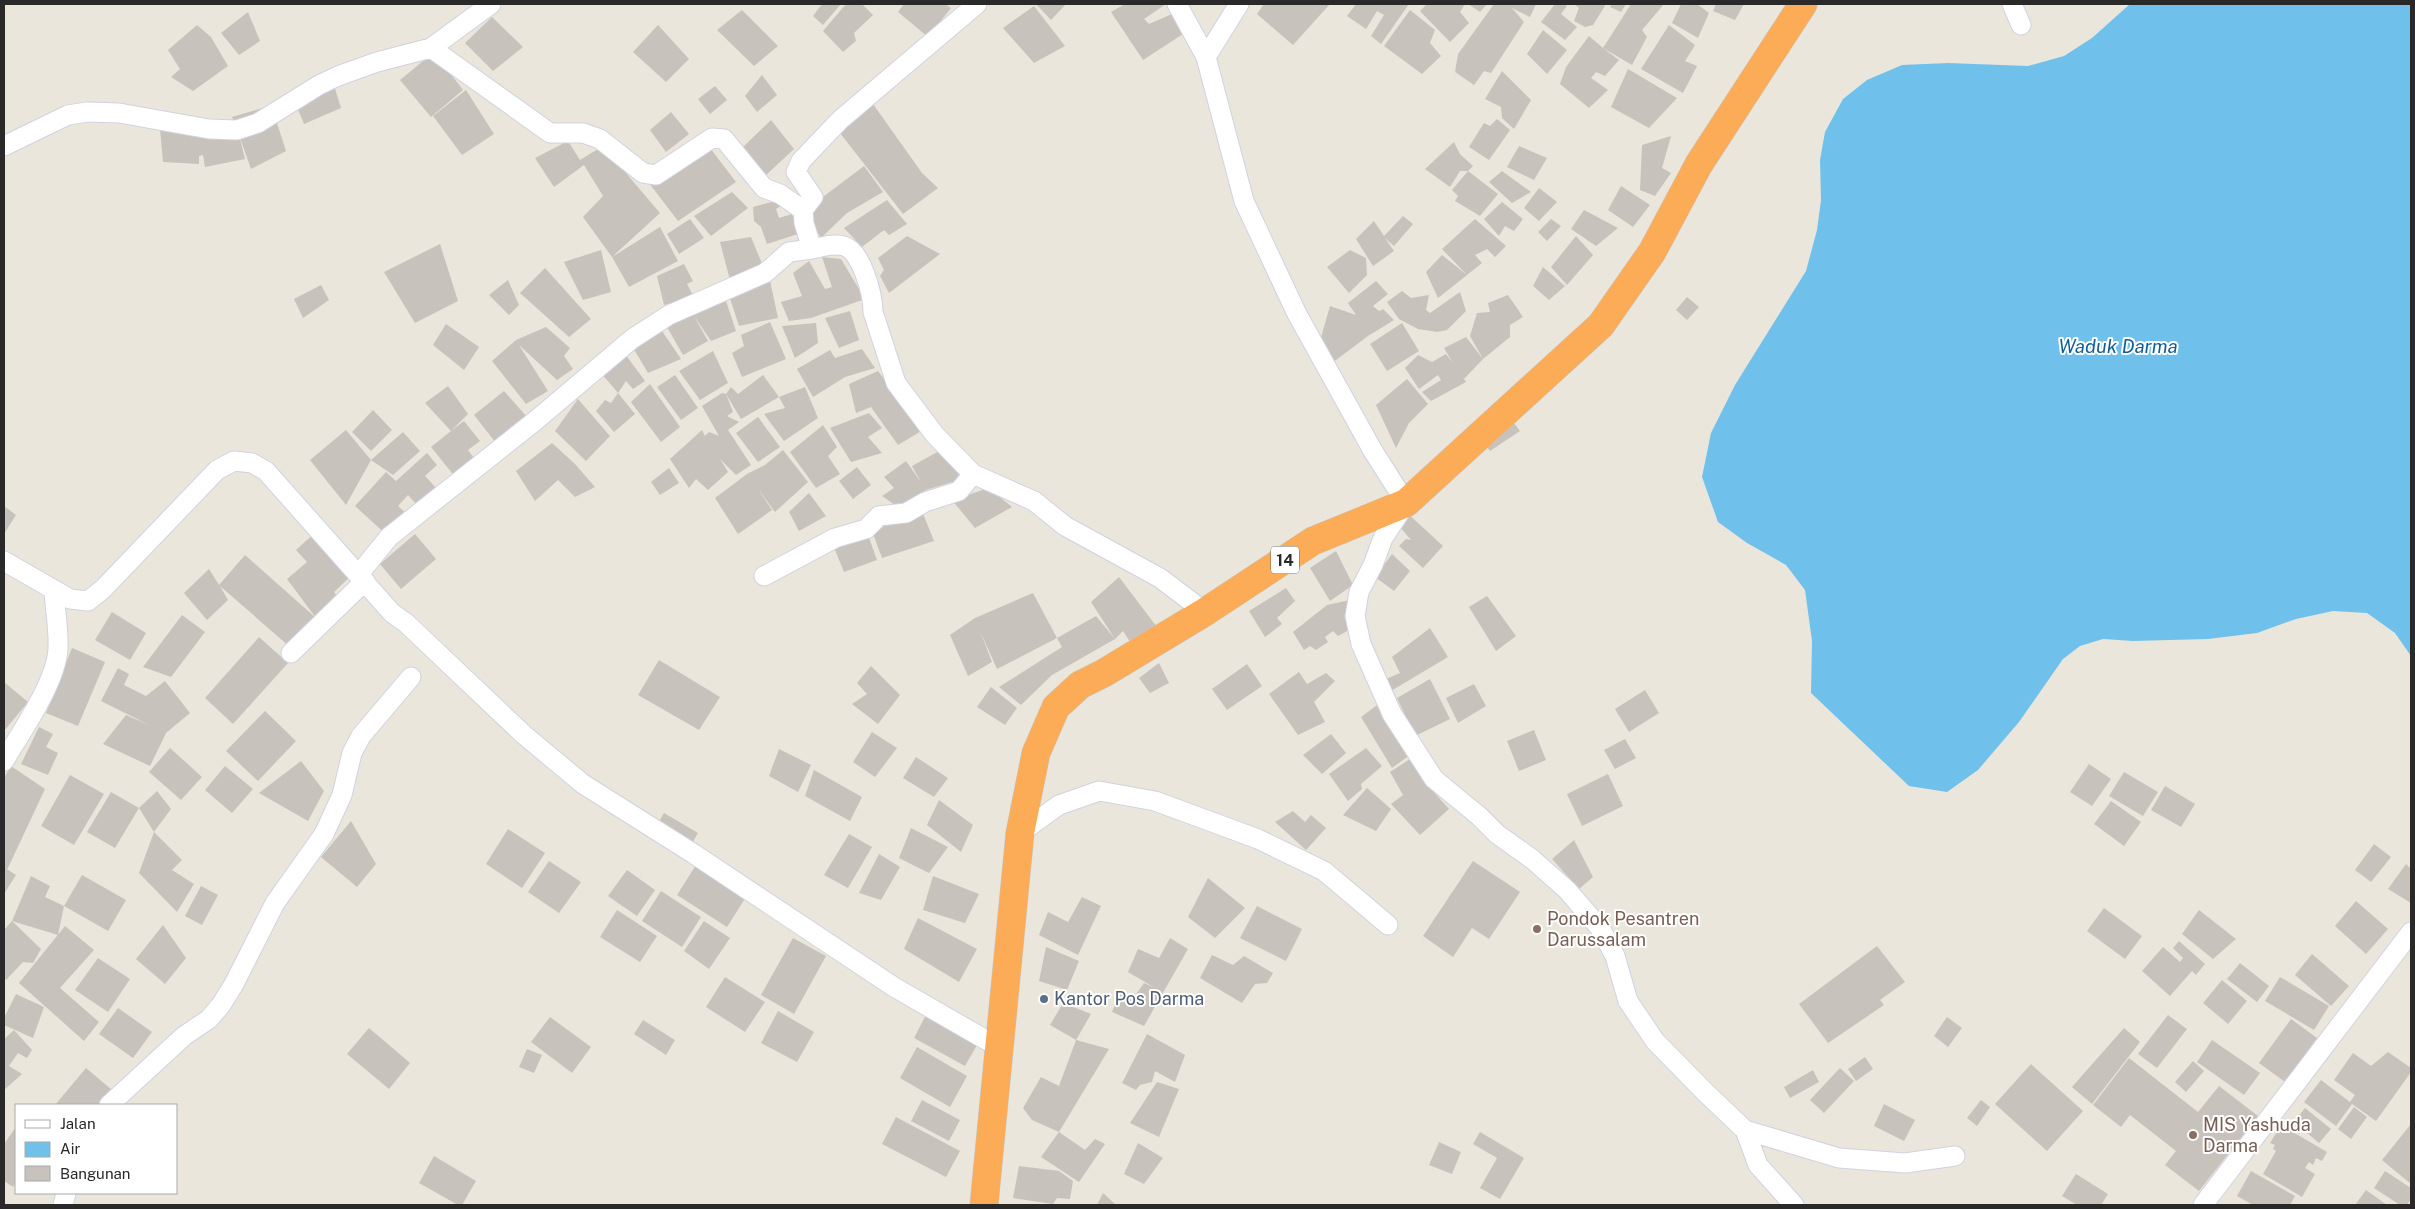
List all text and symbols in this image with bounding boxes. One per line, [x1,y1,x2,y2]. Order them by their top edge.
water label: Waduk Darma [2058,335,2178,357]
road number: 14 [1271,546,1299,574]
place label: Pondok Pesantren Darussalam [1547,908,1699,950]
marker: Pondok Pesantren Darussalam [1531,923,1543,935]
place label: Kantor Pos Darma [1054,988,1204,1009]
marker: Kantor Pos Darma [1038,993,1050,1005]
legend [15,1104,178,1194]
place label: MIS Yashuda Darma [2203,1114,2311,1156]
text: Jalan [60,1115,96,1132]
marker: MIS Yashuda Darma [2187,1129,2199,1141]
text: Air [60,1140,80,1157]
text: Bangunan [60,1165,131,1182]

